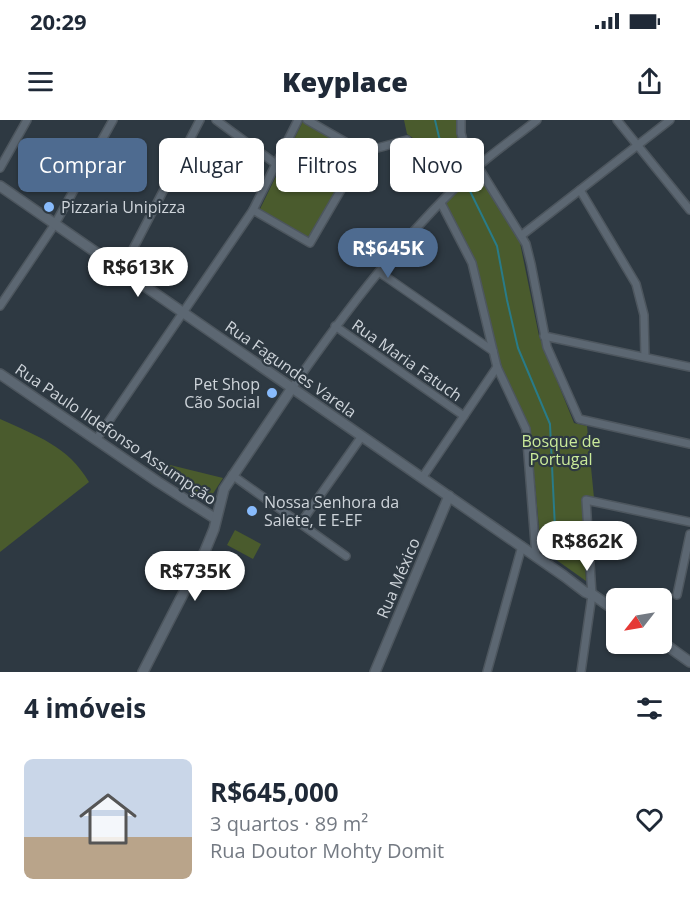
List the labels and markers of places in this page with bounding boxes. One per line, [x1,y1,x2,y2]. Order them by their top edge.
place label: Pizzaria Unipizza [61,196,185,218]
marker: Pizzaria Unipizza [42,200,56,214]
pin: R$645K [339,228,437,279]
pin: R$613K [89,247,187,298]
place label: Pet Shop Cão Social [184,373,260,413]
marker: Pet Shop Cão Social [265,386,279,400]
place label: Nossa Senhora da Salete, E E-EF [264,491,399,531]
marker: Nossa Senhora da Salete, E E-EF [245,504,259,518]
pin: R$862K [538,521,636,572]
pin: R$735K [146,551,244,602]

